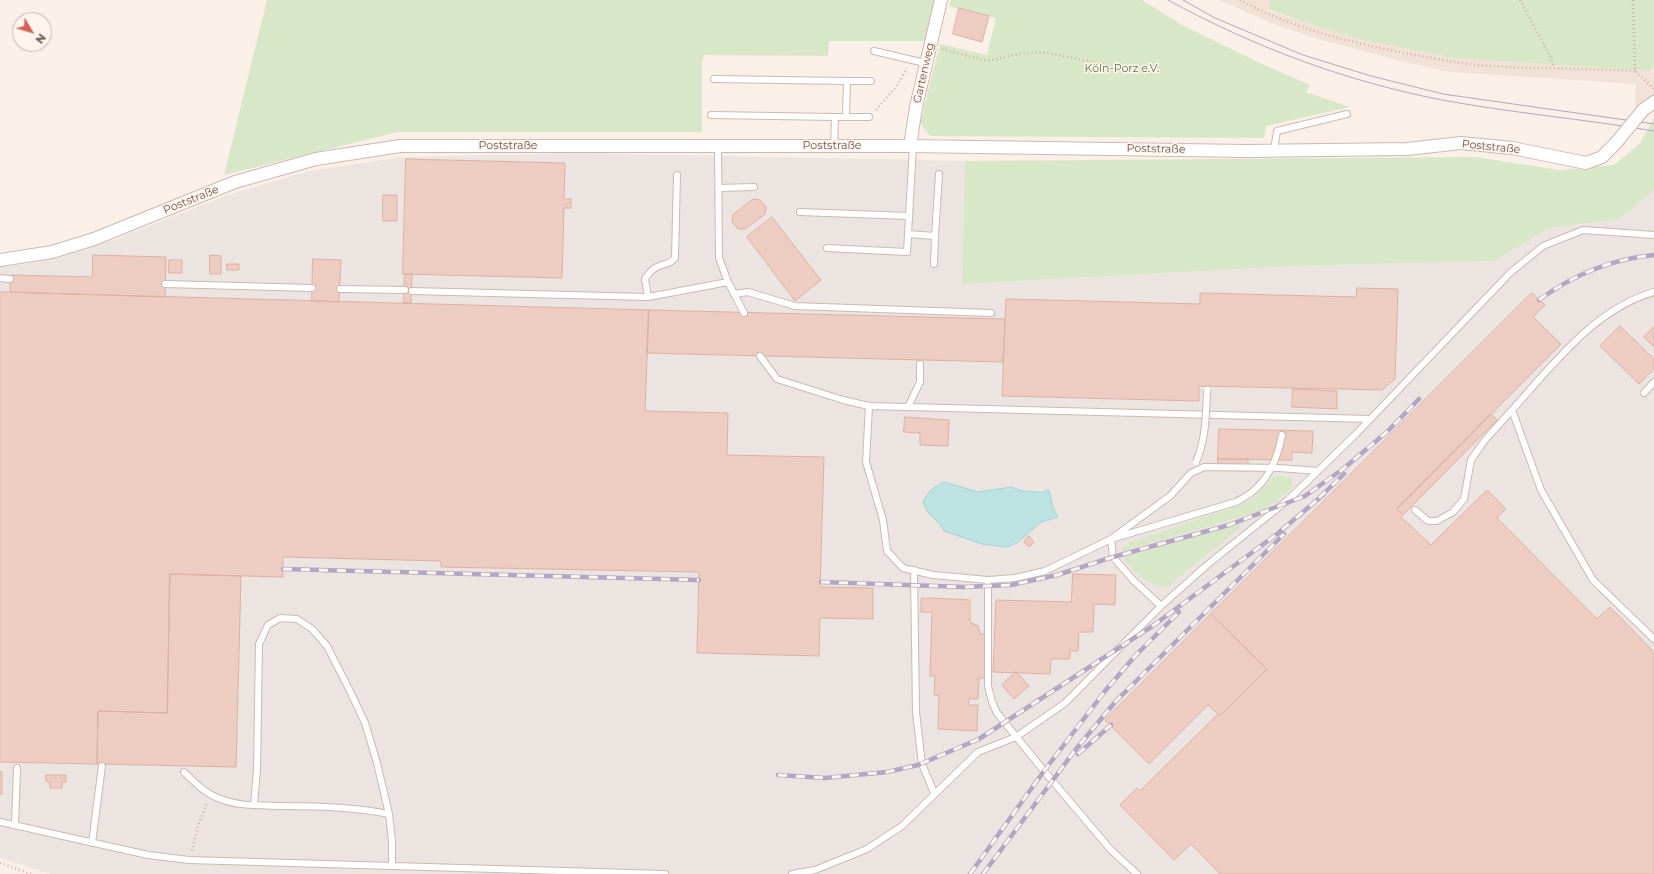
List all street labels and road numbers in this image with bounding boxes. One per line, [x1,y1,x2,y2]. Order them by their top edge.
street label: Gartenweg [911,42,937,104]
street label: Poststraße [1461,137,1521,157]
street label: Poststraße [479,139,537,153]
street label: Poststraße [803,139,861,153]
street label: Poststraße [1127,142,1185,156]
street label: Poststraße [161,183,221,217]

